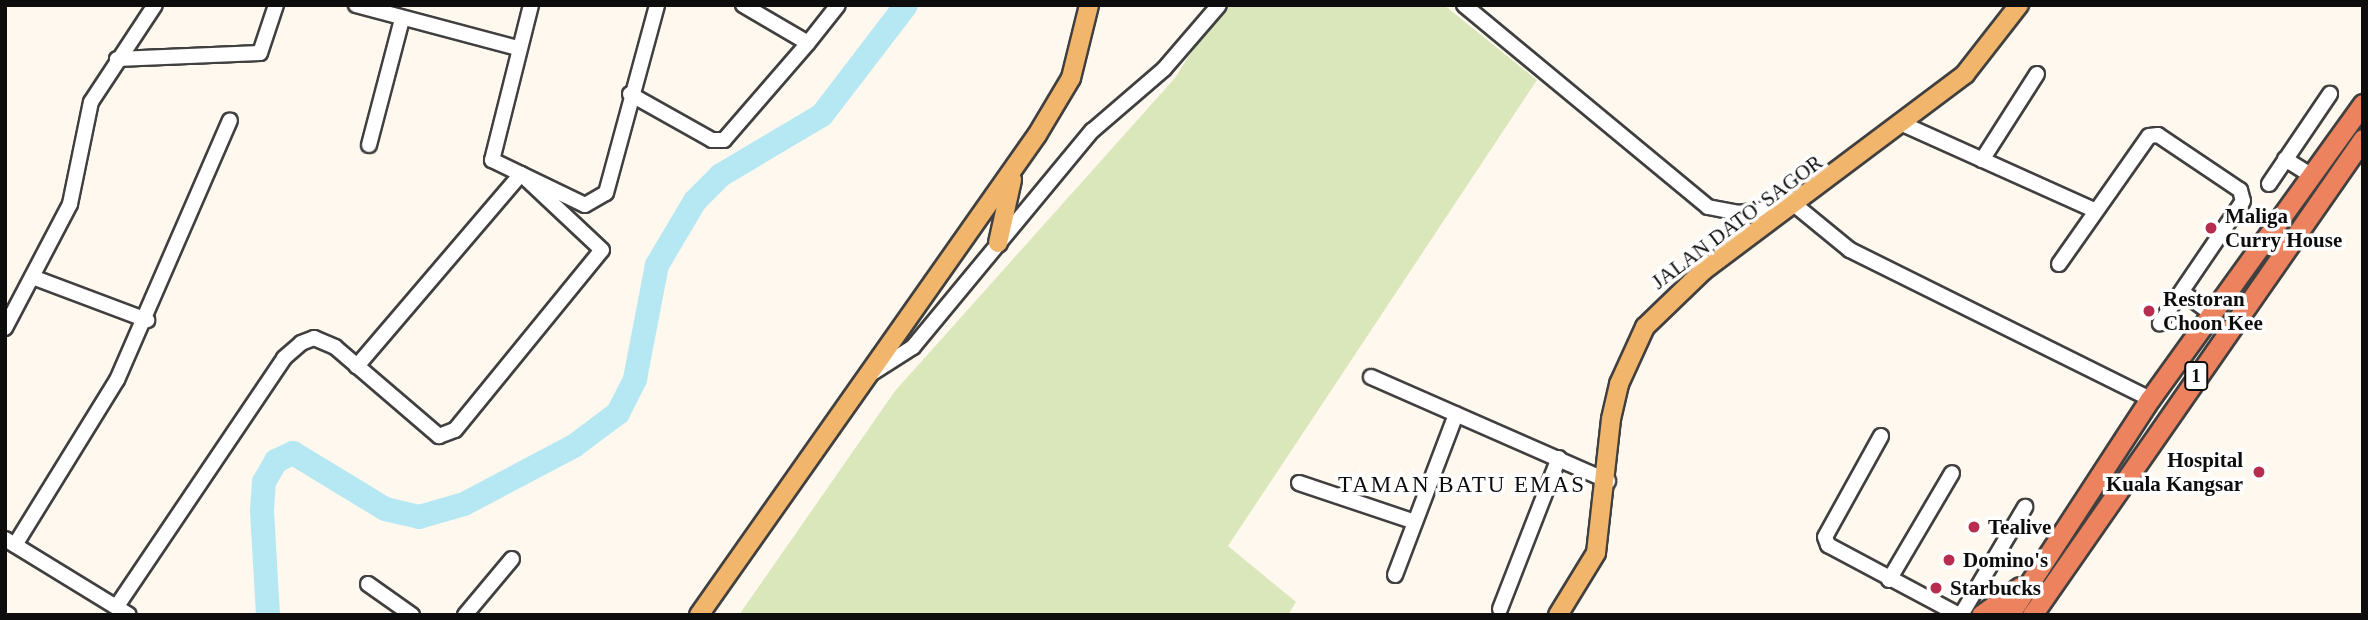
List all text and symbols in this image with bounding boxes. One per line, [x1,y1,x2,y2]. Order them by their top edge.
street label: JALAN DATO' SAGOR [1650,152,1824,292]
place label: Maliga Curry House [2225,203,2352,253]
marker: Maliga Curry House [2203,220,2219,236]
place label: Restoran Choon Kee [2163,286,2273,336]
marker: Restoran Choon Kee [2141,303,2157,319]
road number: 1 [2182,360,2210,392]
place label: Hospital Kuala Kangsar [2095,447,2243,497]
marker: Hospital Kuala Kangsar [2249,462,2269,482]
district label: TAMAN BATU EMAS [1347,471,1577,499]
place label: Tealive [1988,514,2060,540]
marker: Tealive [1966,519,1982,535]
place label: Domino's [1963,547,2060,573]
marker: Domino's [1941,552,1957,568]
place label: Starbucks [1950,575,2053,601]
marker: Starbucks [1928,580,1944,596]

